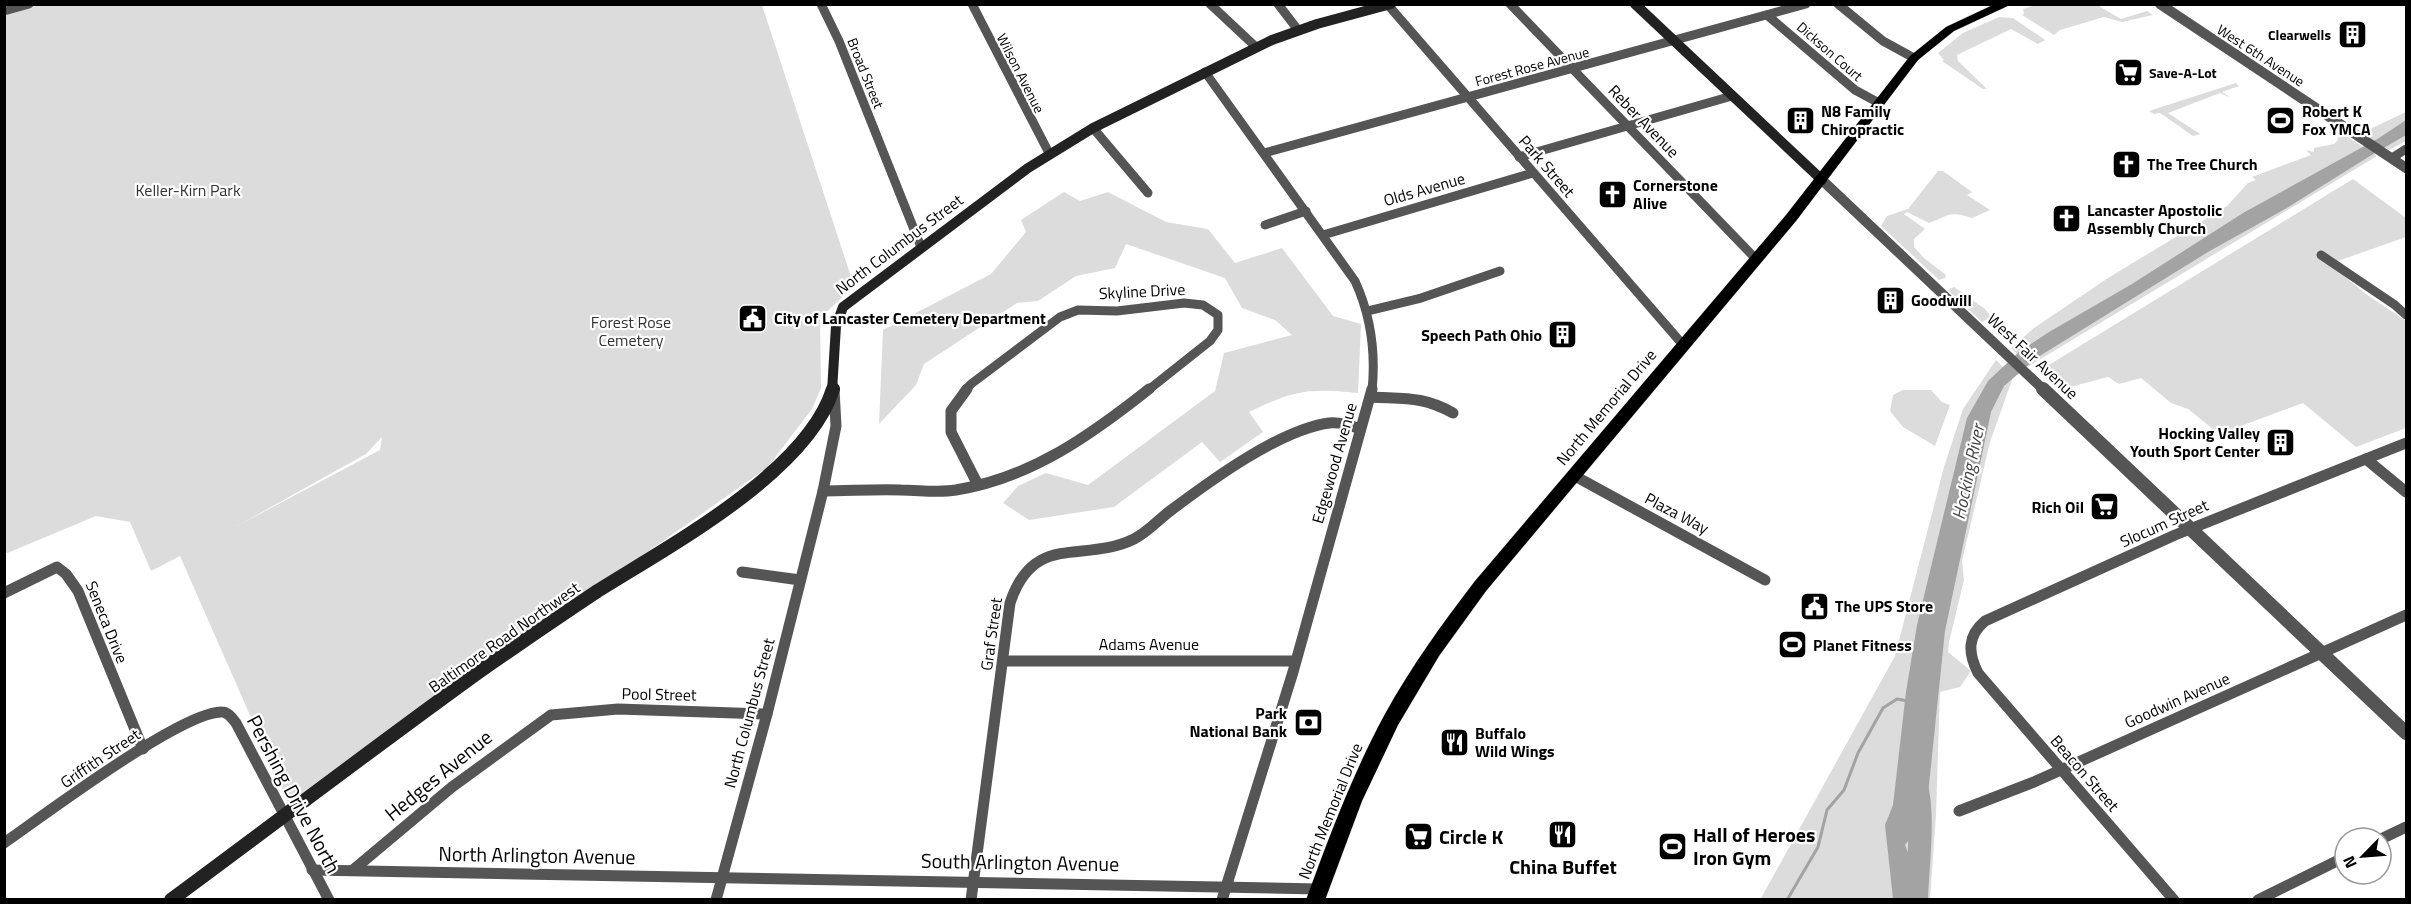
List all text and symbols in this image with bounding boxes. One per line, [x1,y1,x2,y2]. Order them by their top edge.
street label: Dickson Court [1792,16,1868,86]
building icon: Clearwells [2336,18,2368,50]
street label: West 6th Avenue [2213,19,2309,91]
place label: Clearwells [2268,24,2331,45]
street label: Wilson Avenue [992,29,1050,117]
street label: Broad Street [842,35,890,111]
street label: Forest Rose Avenue [1473,41,1591,91]
supermarket icon: Save-A-Lot [2112,56,2144,88]
place label: Save-A-Lot [2149,62,2217,83]
street label: Reber Avenue [1603,79,1685,163]
place label: N8 Family Chiropractic [1821,99,1904,141]
place label: Robert K Fox YMCA [2302,99,2371,141]
building icon: N8 Family Chiropractic [1784,104,1816,136]
sports icon: Robert K Fox YMCA [2265,104,2297,136]
street label: Park Street [1513,130,1581,203]
church icon: The Tree Church [2110,148,2142,180]
place label: The Tree Church [2147,152,2258,176]
street label: Olds Avenue [1380,166,1468,212]
place label: Cornerstone Alive [1633,173,1718,215]
park label: Keller-Kirn Park [135,178,241,202]
church icon: Cornerstone Alive [1596,178,1628,210]
street label: North Columbus Street [830,188,968,300]
place label: Lancaster Apostolic Assembly Church [2087,198,2222,240]
church icon: Lancaster Apostolic Assembly Church [2050,203,2082,235]
street label: Skyline Drive [1098,277,1186,305]
building icon: Goodwill [1874,284,1906,316]
place label: Goodwill [1911,288,1972,312]
public building icon: City of Lancaster Cemetery Department [737,302,769,334]
place label: City of Lancaster Cemetery Department [774,306,1046,330]
street label: West Fair Avenue [1982,307,2084,405]
park label: Forest Rose Cemetery [591,310,671,352]
building icon: Speech Path Ohio [1547,319,1579,351]
place label: Speech Path Ohio [1421,323,1542,347]
street label: North Memorial Drive [1550,344,1662,470]
street label: Edgewood Avenue [1305,400,1363,526]
water label: Hocking River [1945,420,1992,522]
place label: Hocking Valley Youth Sport Center [2130,421,2260,463]
building icon: Hocking Valley Youth Sport Center [2265,426,2297,458]
street label: Plaza Way [1641,486,1714,540]
supermarket icon: Rich Oil [2089,491,2121,523]
street label: Slocum Street [2116,493,2212,553]
place label: Rich Oil [2032,495,2084,519]
street label: Baltimore Road Northwest [423,575,585,698]
street label: Seneca Drive [80,577,134,667]
public building icon: The UPS Store [1798,590,1830,622]
place label: The UPS Store [1835,594,1933,618]
street label: Graf Street [974,596,1008,672]
sports icon: Planet Fitness [1776,629,1808,661]
street label: Adams Avenue [1099,632,1199,656]
place label: Planet Fitness [1813,633,1912,657]
street label: North Columbus Street [717,635,781,791]
street label: Goodwin Avenue [2120,666,2234,734]
street label: Pool Street [621,681,697,707]
place label: Park National Bank [1189,701,1288,743]
bank icon: Park National Bank [1292,706,1324,738]
street label: Pershing Drive North [239,709,349,879]
place label: Buffalo Wild Wings [1475,721,1555,763]
street label: Griffith Street [55,722,145,794]
street label: Hedges Avenue [377,722,499,828]
restaurant icon: Buffalo Wild Wings [1438,726,1470,758]
street label: Beacon Street [2045,729,2125,817]
street label: North Memorial Drive [1292,739,1368,883]
restaurant icon: China Buffet [1547,819,1579,851]
place label: Hall of Heroes Iron Gym [1693,819,1815,873]
supermarket icon: Circle K [1402,820,1434,852]
place label: Circle K [1439,821,1503,852]
north arrow [2333,826,2393,886]
sports icon: Hall of Heroes Iron Gym [1656,830,1688,862]
street label: North Arlington Avenue [438,838,636,872]
street label: South Arlington Avenue [921,845,1119,879]
place label: China Buffet [1509,851,1617,882]
text: N [2336,852,2363,872]

